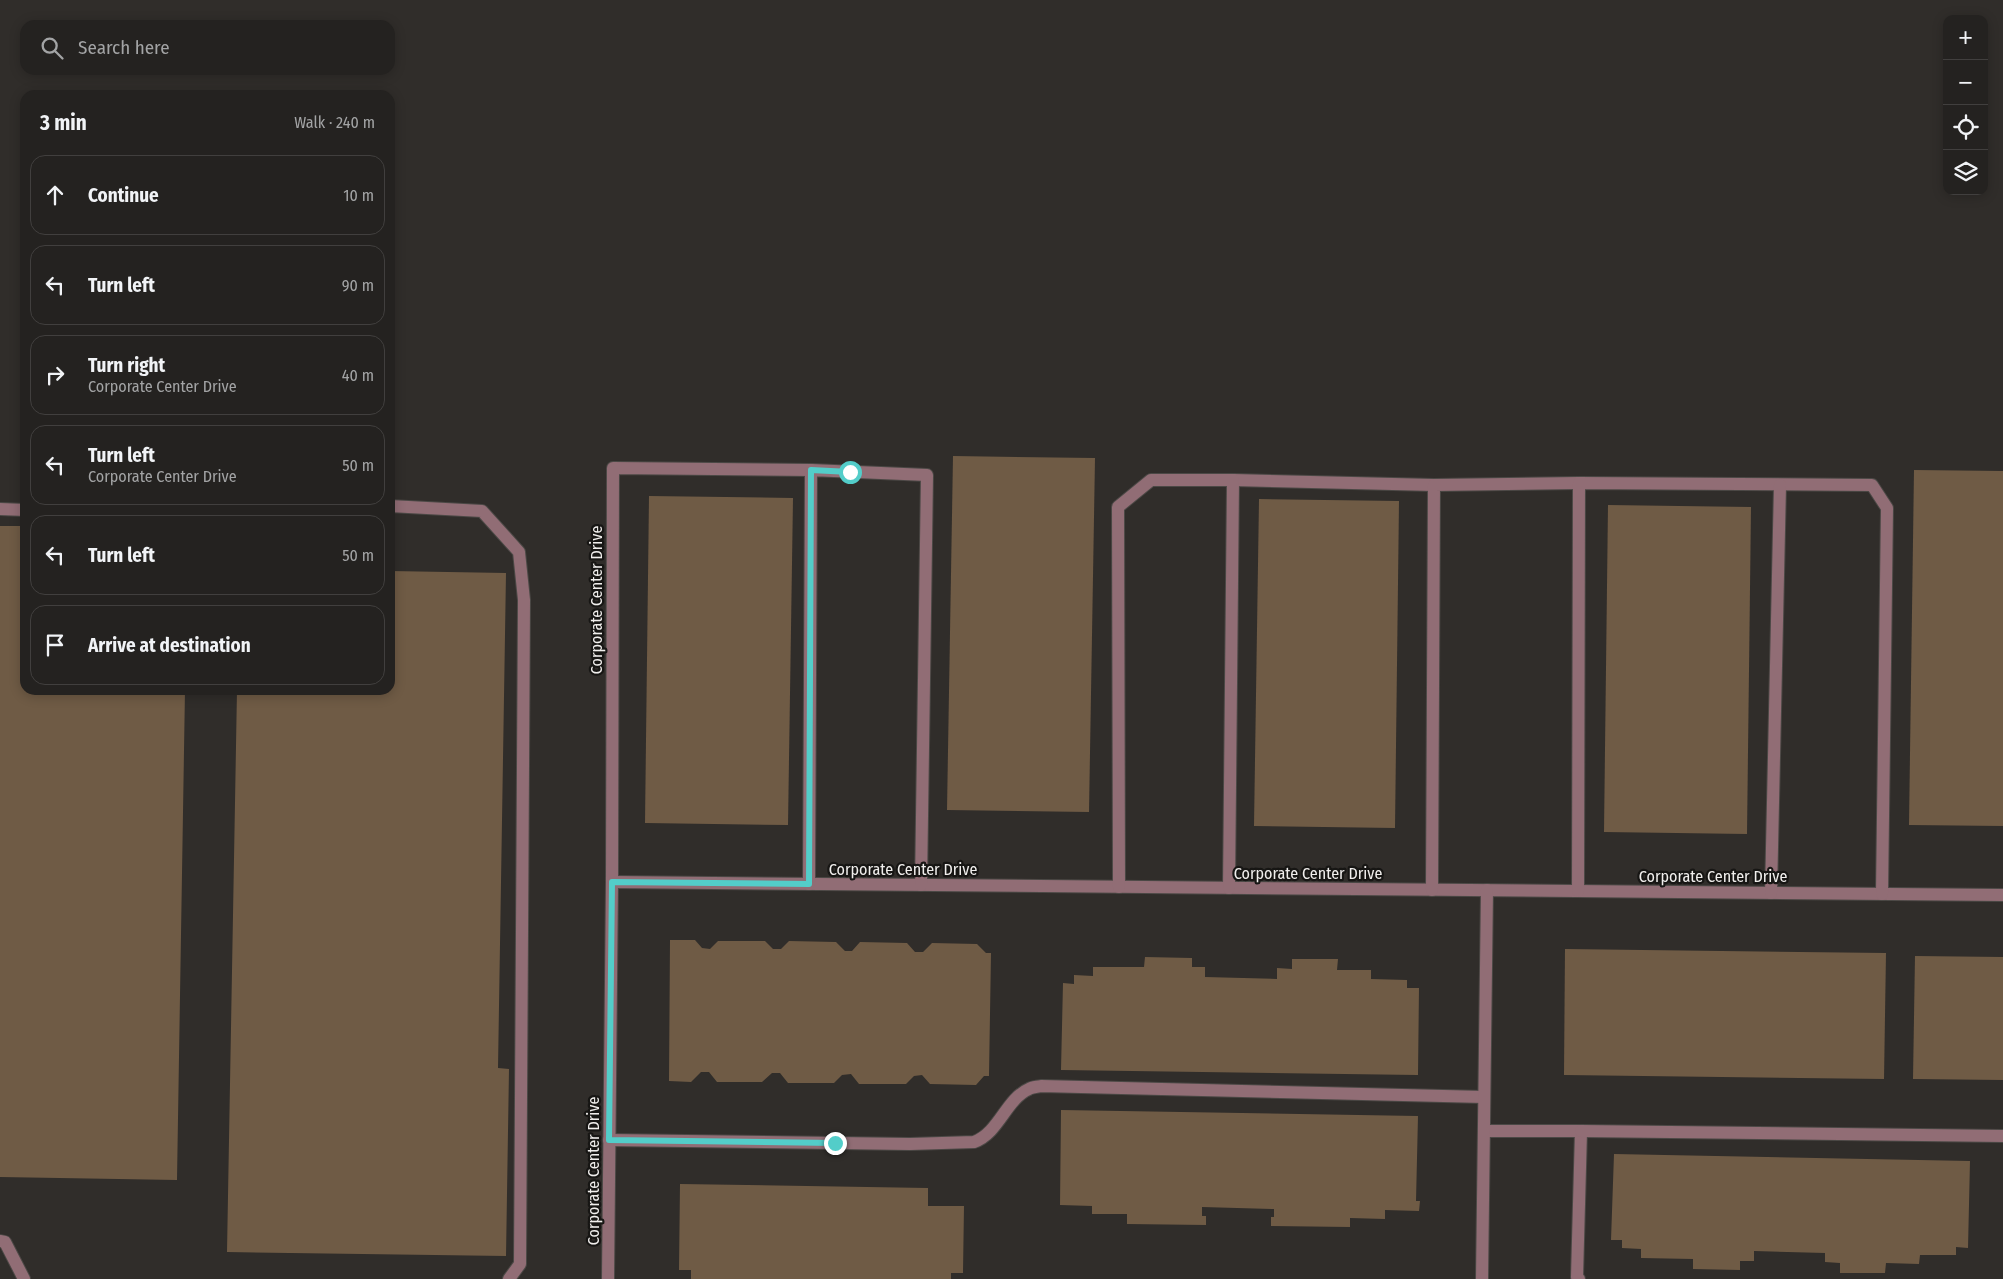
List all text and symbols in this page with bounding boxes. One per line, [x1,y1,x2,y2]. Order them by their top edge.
map controls [1943,15,1988,195]
button: + [1943,15,1988,60]
search box [20,20,395,75]
icon: search [38,34,66,62]
text: Search here [78,36,170,59]
button: − [1943,60,1988,105]
button: locate [1943,105,1988,150]
text: 3 min [40,110,87,136]
text: Walk · 240 m [294,113,375,132]
button: layers [1943,150,1988,195]
icon: ahead [41,181,69,209]
text: Continue [88,184,159,207]
text: 10 m [343,186,374,205]
icon: left [41,271,69,299]
text: Turn left [88,274,155,297]
text: 90 m [342,276,374,295]
text: Turn right [88,354,165,377]
icon: right [41,361,69,389]
text: 40 m [342,366,374,385]
text: Corporate Center Drive [88,377,237,396]
text: Turn left [88,444,155,467]
icon: left [41,451,69,479]
text: 50 m [342,456,374,475]
route start [839,461,862,484]
text: Corporate Center Drive [88,467,237,486]
street label: Corporate Center Drive [587,526,606,674]
icon: left [41,541,69,569]
text: Turn left [88,544,155,567]
text: 50 m [342,546,374,565]
icon: arrive [41,631,69,659]
text: Arrive at destination [88,634,251,657]
street label: Corporate Center Drive [829,860,977,879]
street label: Corporate Center Drive [1234,864,1382,883]
street label: Corporate Center Drive [1639,867,1787,886]
street label: Corporate Center Drive [584,1097,603,1245]
route end [824,1132,847,1155]

